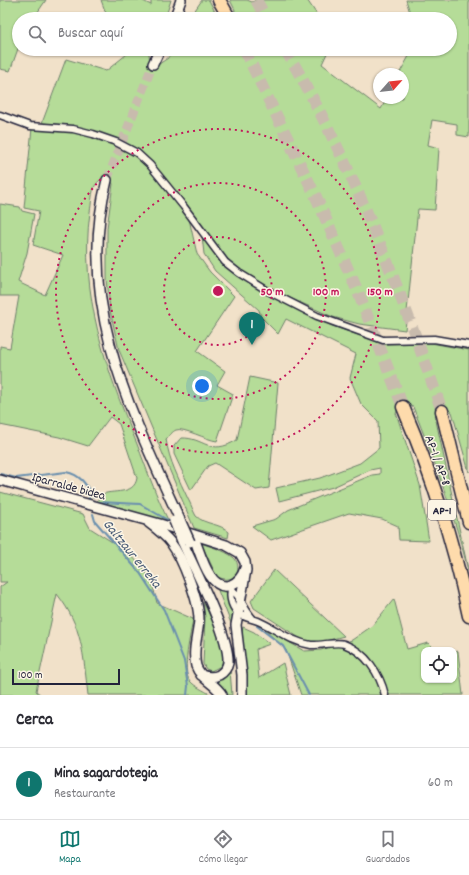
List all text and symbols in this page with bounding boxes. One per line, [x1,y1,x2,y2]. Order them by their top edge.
search box [12,12,457,56]
icon: search [26,23,48,45]
text: Buscar aquí [58,23,123,45]
north arrow [373,68,409,104]
centre of rings [211,284,225,298]
text: 50 m [260,284,284,301]
text: 100 m [313,284,339,301]
text: 150 m [367,284,393,301]
pin: 1 [239,312,265,345]
your location [192,376,212,396]
street label: AP-1 / AP-8 [419,433,455,489]
street label: Iparralde bidea [29,468,108,507]
road number: AP-1 [428,500,456,520]
water label: Galtzaur erreka [97,516,166,594]
map controls [421,647,457,683]
button: locate [421,647,457,683]
scale bar [12,667,120,686]
text: 100 m [18,668,42,684]
text: Cerca [16,709,53,733]
text: Mina sagardotegia [54,763,158,785]
text: 1 [28,774,30,793]
text: 60 m [428,774,453,793]
text: Restaurante [54,785,115,804]
tab: Mapa [59,828,81,868]
tab: Cómo llegar [199,828,248,868]
tab: Guardados [366,828,410,868]

